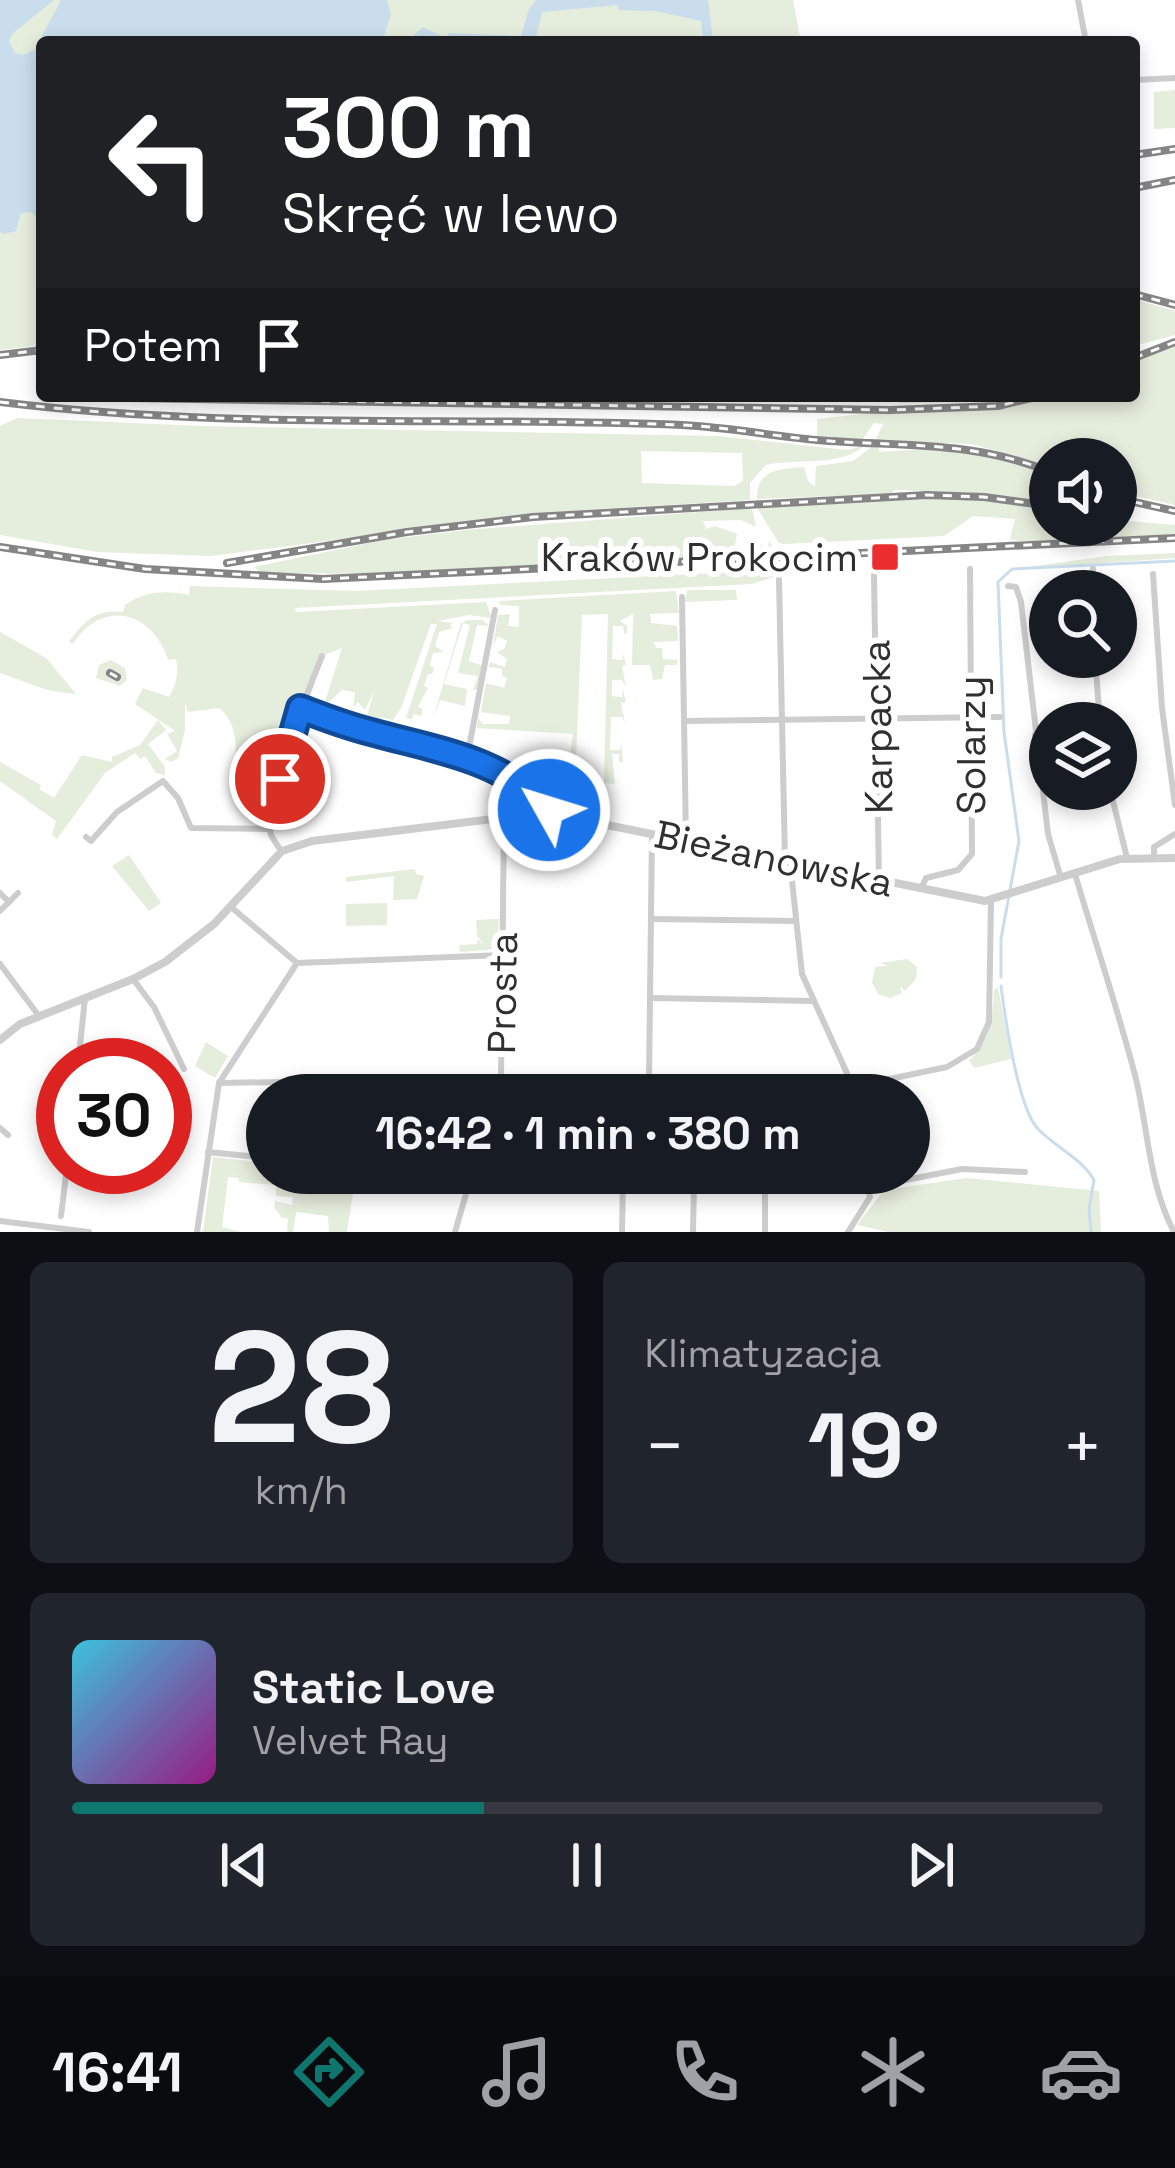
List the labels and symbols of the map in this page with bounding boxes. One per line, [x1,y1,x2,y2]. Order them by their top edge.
place label: Kraków Prokocim [541,533,858,582]
marker: Kraków Prokocim [869,541,901,573]
street label: Karpacka [851,639,904,815]
street label: Solarzy [947,676,996,814]
pin [229,728,331,830]
position arrow [486,747,612,873]
street label: Bieżanowska [650,809,898,908]
street label: Prosta [477,932,528,1054]
speed limit sign: 30 [36,1038,192,1194]

